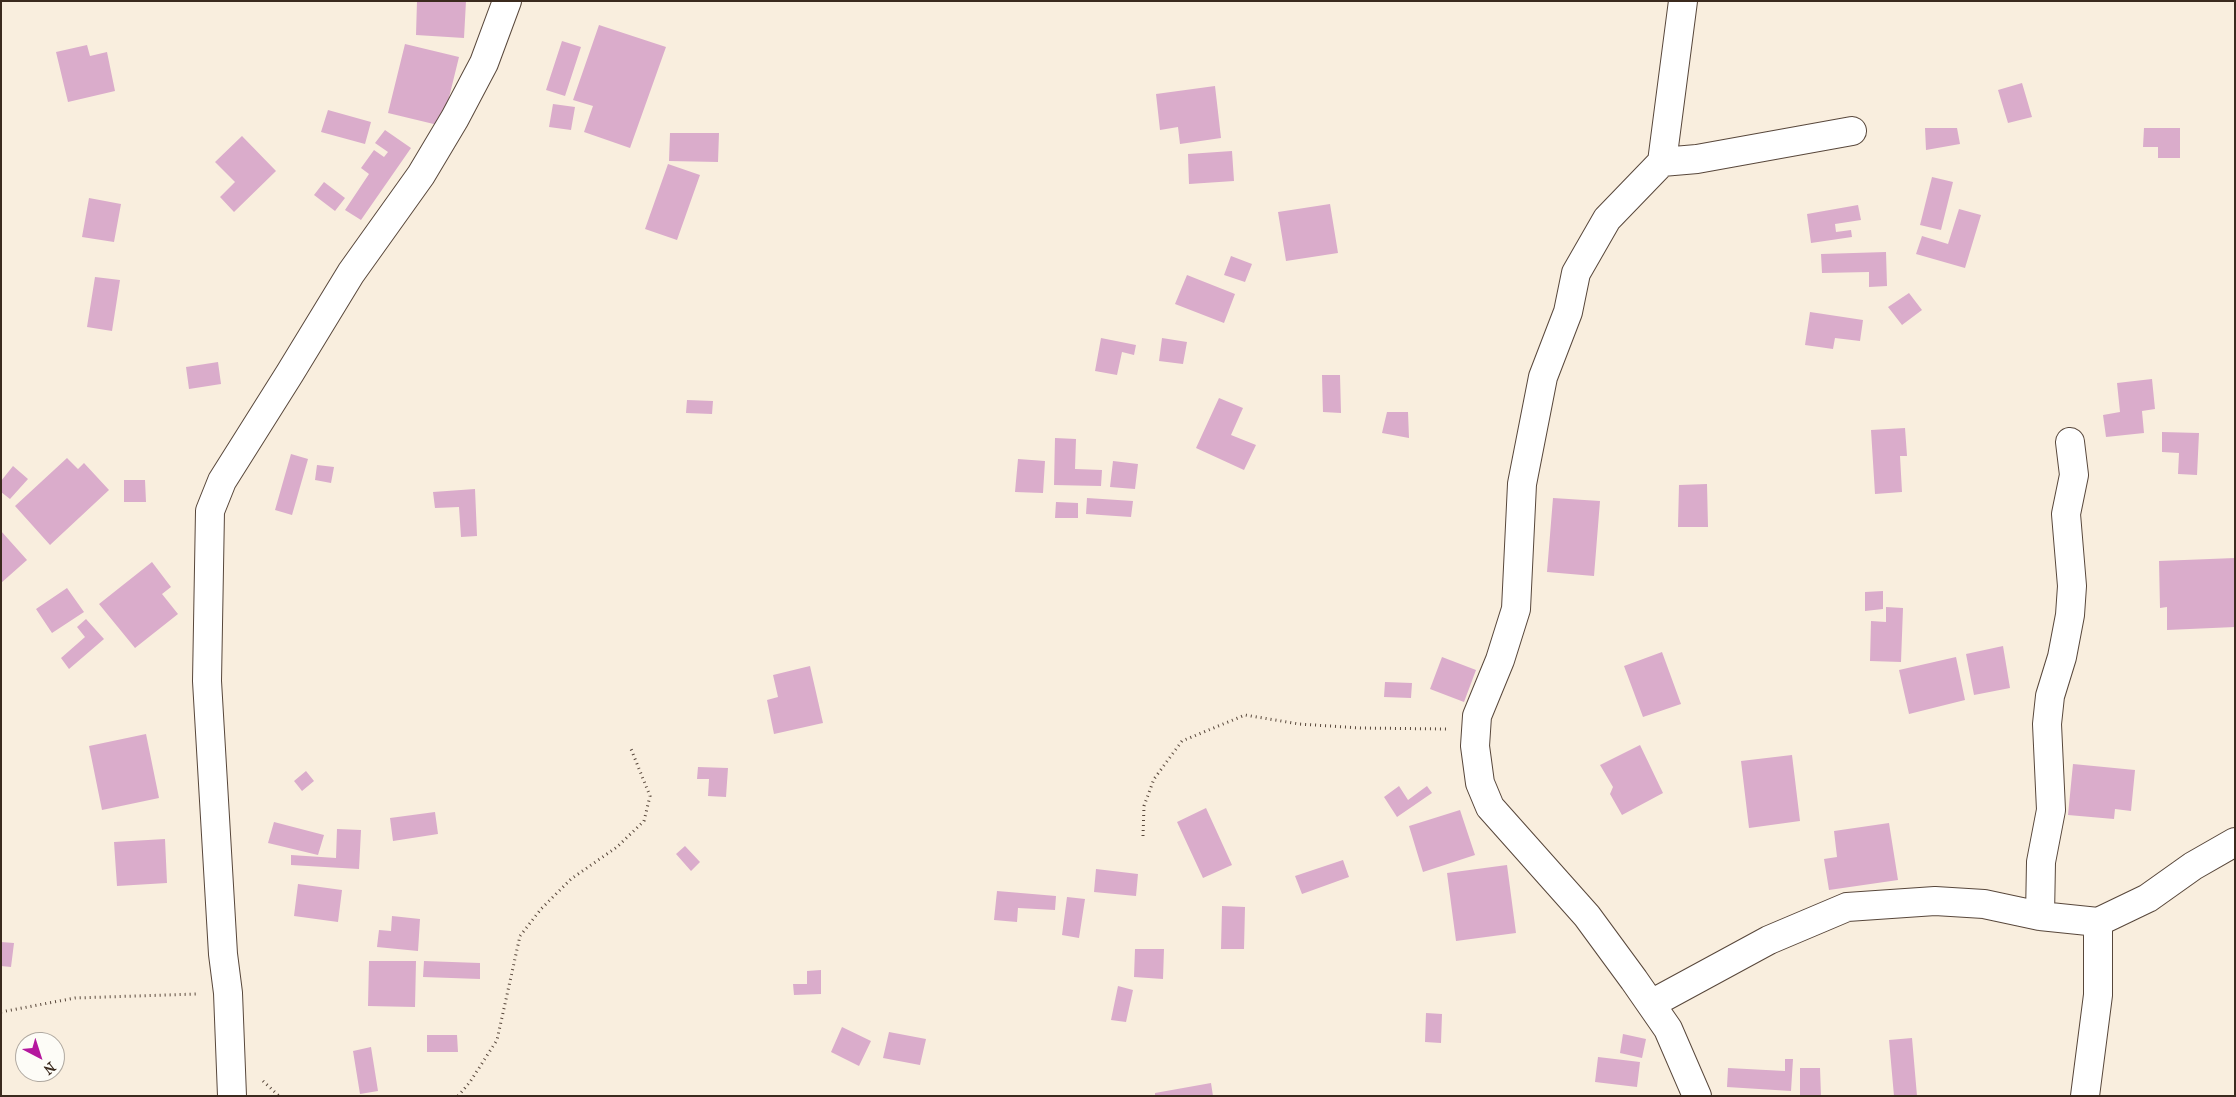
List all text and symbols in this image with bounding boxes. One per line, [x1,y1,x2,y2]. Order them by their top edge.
north arrow [15,1032,65,1082]
text: N [40,1058,59,1078]

